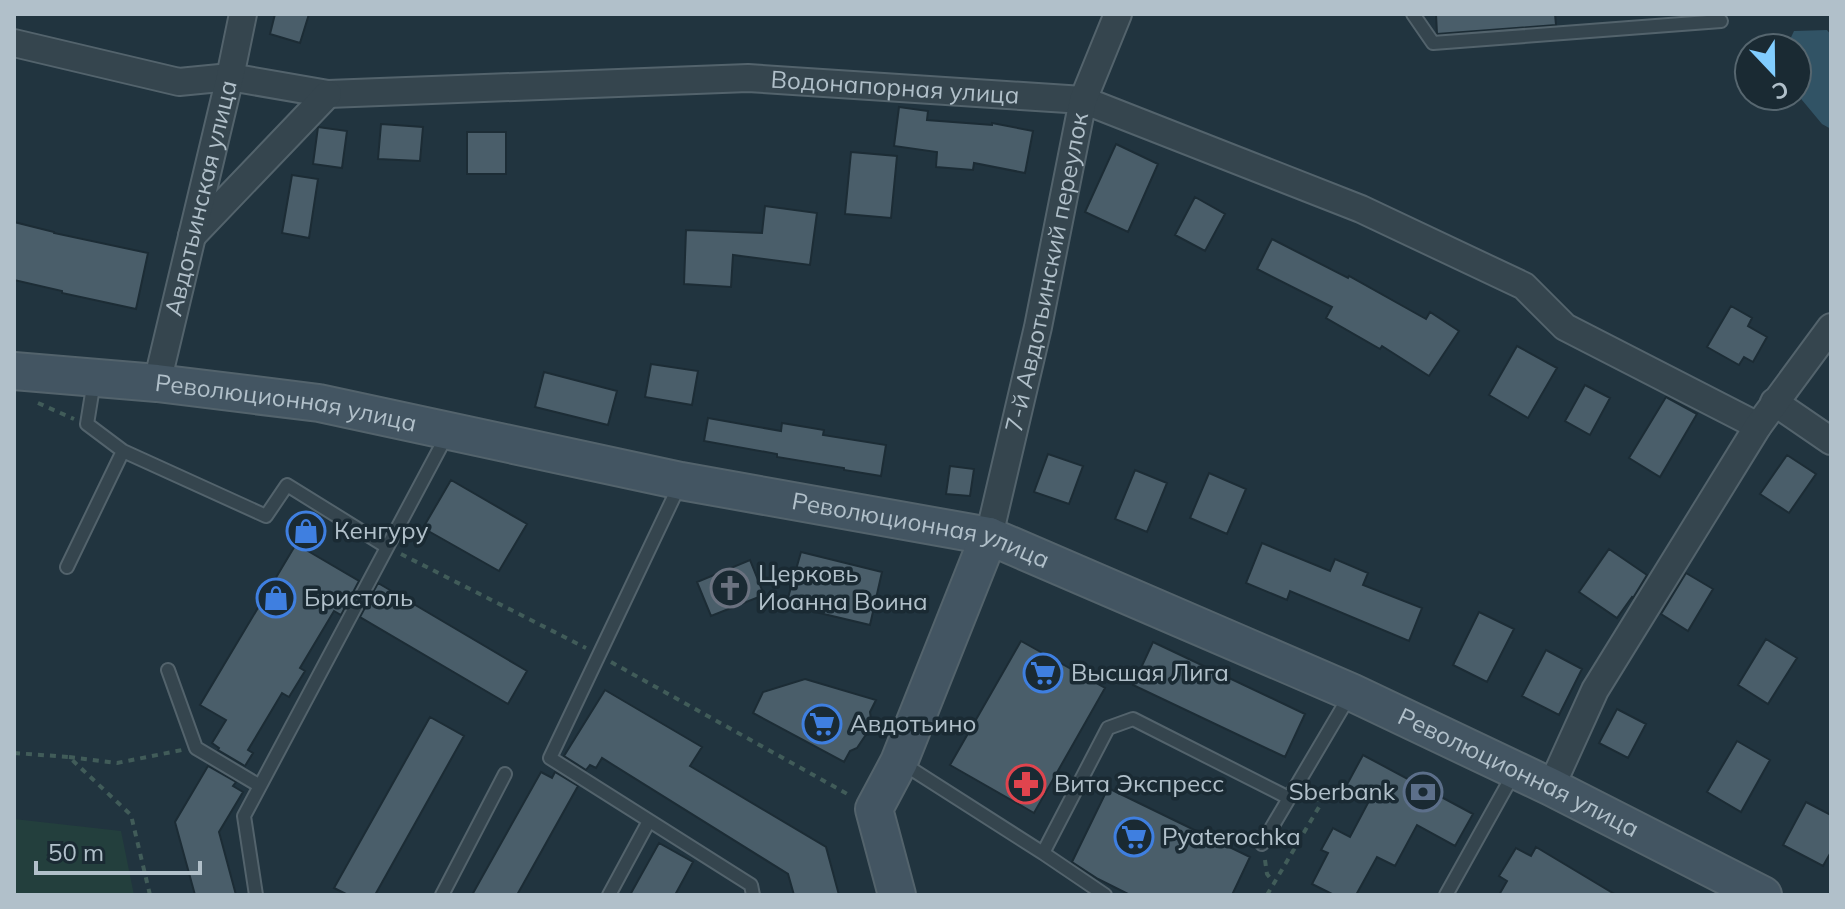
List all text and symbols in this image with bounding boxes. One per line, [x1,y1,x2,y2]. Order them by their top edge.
north arrow [1733,32,1813,112]
street label: Водонапорная улица [770,64,1020,110]
text: С [1768,75,1793,106]
street label: Авдотьинская улица [157,77,243,319]
street label: 7-й Авдотьинский переулок [998,110,1094,435]
street label: Революционная улица [154,367,420,438]
street label: Революционная улица [790,485,1054,574]
shop icon: Кенгуру [285,510,327,552]
place label: Кенгуру [334,515,428,545]
place label: Церковь Иоанна Воина [758,558,928,616]
church icon: Церковь Иоанна Воина [709,567,751,609]
shop icon: Бристоль [255,577,297,619]
place label: Бристоль [304,582,413,612]
supermarket icon: Высшая Лига [1022,652,1064,694]
place label: Высшая Лига [1071,657,1229,687]
street label: Революционная улица [1394,701,1644,843]
supermarket icon: Авдотьино [801,703,843,745]
place label: Авдотьино [850,708,976,738]
pharmacy icon: Вита Экспресс [1005,763,1047,805]
place label: Вита Экспресс [1054,768,1224,798]
bank icon: Sberbank [1402,771,1444,813]
place label: Sberbank [1289,776,1396,806]
supermarket icon: Pyaterochka [1113,816,1155,858]
place label: Pyaterochka [1162,821,1301,851]
scale bar [36,825,200,875]
text: 50 m [48,837,104,867]

